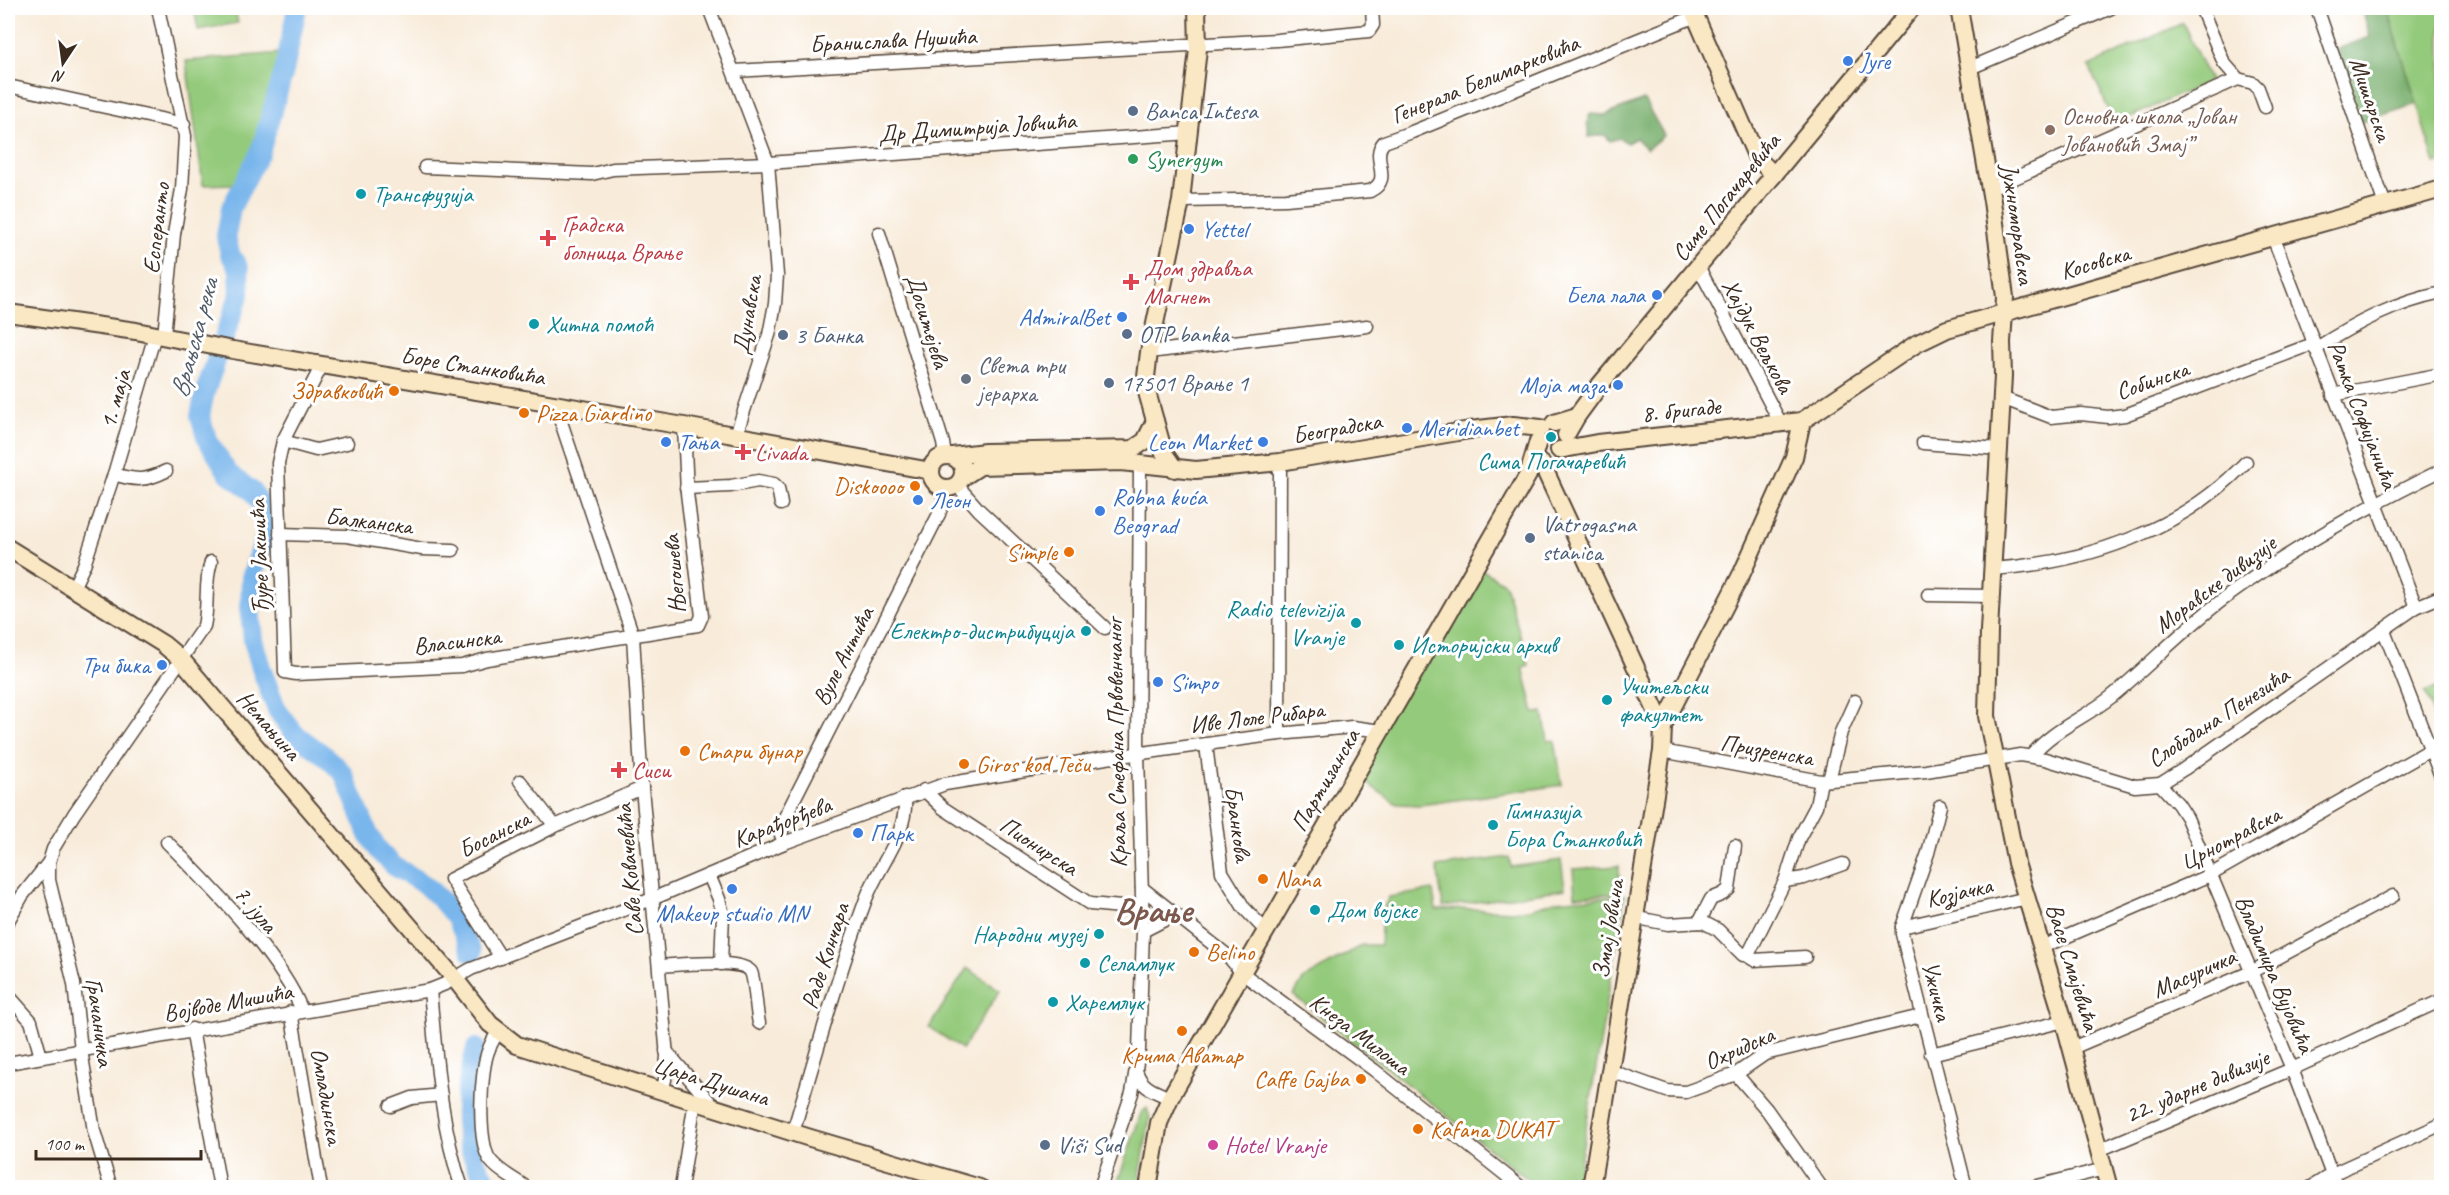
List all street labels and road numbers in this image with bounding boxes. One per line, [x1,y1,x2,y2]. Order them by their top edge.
street label: Бранислава Нушића [809,21,978,59]
street label: Генерала Белимарковића [1387,27,1585,130]
street label: Мишарска [2343,53,2400,147]
street label: Др Димитрија Јовчића [877,105,1078,149]
street label: Симе Погачаревића [1665,126,1788,267]
street label: Јужноморавска [1995,161,2041,288]
street label: Есперанто [136,179,177,275]
street label: Косовска [2057,237,2135,286]
street label: Доситејева [900,270,957,373]
street label: Дунавска [725,271,769,357]
street label: Хајдук Вељкова [1715,274,1801,400]
street label: Ратка Софијанића [2321,337,2406,495]
street label: Боре Станковића [399,340,548,392]
street label: Собинска [2112,353,2194,406]
street label: 1. маја [92,365,138,432]
street label: 8. бригаде [1640,391,1724,429]
street label: Београдска [1290,405,1385,451]
street label: Ђуре Јакшића [242,497,276,615]
street label: Балканска [324,501,416,541]
street label: Моравске дивизије [2148,527,2284,640]
street label: Његошева [655,532,692,615]
street label: Вуле Антића [805,600,881,710]
street label: Краља Стефана Првовенчаног [1099,615,1133,868]
street label: Власинска [412,621,504,661]
street label: Слободана Пенезића [2141,659,2296,774]
street label: Немањина [230,684,308,767]
street label: Иве Лоле Рибара [1188,694,1328,740]
street label: Партизанска [1284,722,1367,837]
street label: Призренска [1718,727,1818,773]
street label: Бранкова [1218,784,1258,866]
street label: Карађорђева [729,789,836,854]
street label: Црнотравска [2175,798,2287,877]
street label: Саве Ковачевића [608,801,650,937]
street label: Босанска [453,802,537,865]
street label: Пионирска [994,810,1085,883]
street label: Козјачка [1923,870,1996,915]
street label: Змај Јовина [1585,875,1631,981]
street label: 7. јула [228,879,285,940]
street label: Владимира Вујовића [2228,891,2322,1059]
street label: Раде Кончара [794,898,857,1013]
street label: Васе Смајевића [2039,900,2107,1036]
street label: Масуричка [2147,941,2242,1005]
street label: Ужичка [1915,958,1959,1025]
street label: Грачаничка [79,976,121,1070]
street label: Војводе Мишића [161,976,296,1028]
street label: Кнеза Милоша [1304,986,1417,1082]
street label: Охридска [1699,1019,1780,1077]
street label: 22. ударне дивизије [2121,1041,2275,1130]
street label: Омладинска [304,1045,351,1149]
street label: Цара Душана [650,1049,774,1113]

